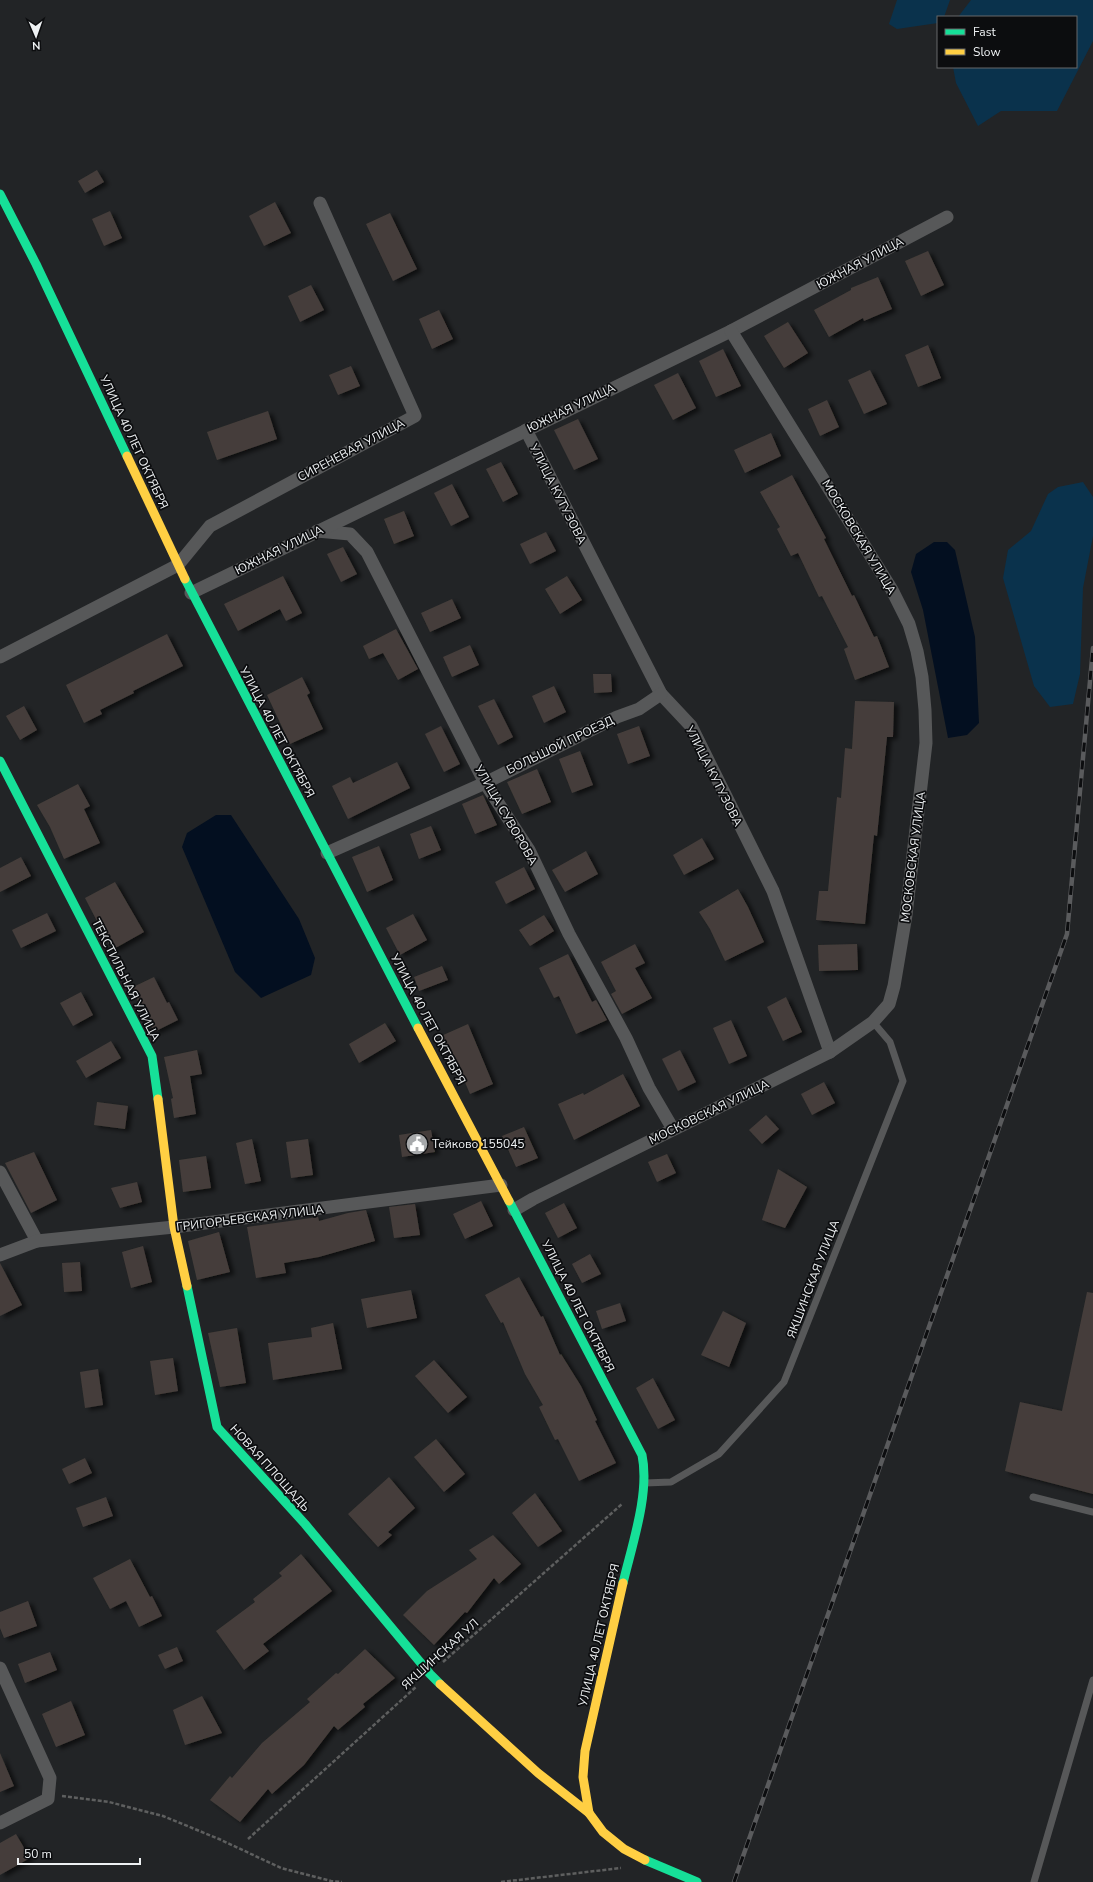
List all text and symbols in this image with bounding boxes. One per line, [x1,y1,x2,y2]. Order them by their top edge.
north arrow [16,16,56,56]
legend [937,16,1077,68]
text: Fast [973,24,996,40]
text: N [32,38,41,53]
text: Slow [973,44,1001,60]
street label: ЮЖНАЯ УЛИЦА [814,233,907,293]
street label: УЛИЦА 40 ЛЕТ ОКТЯБРЯ [95,372,172,512]
street label: ЮЖНАЯ УЛИЦА [524,380,618,436]
street label: СИРЕНЕВАЯ УЛИЦА [295,415,408,485]
street label: УЛИЦА КУТУЗОВА [525,440,590,547]
street label: МОСКОВСКАЯ УЛИЦА [818,476,900,598]
street label: ЮЖНАЯ УЛИЦА [232,522,326,578]
street label: УЛИЦА 40 ЛЕТ ОКТЯБРЯ [235,663,318,800]
street label: БОЛЬШОЙ ПРОЕЗД [504,712,617,778]
street label: УЛИЦА КУТУЗОВА [681,722,746,829]
street label: УЛИЦА СУВОРОВА [470,761,541,868]
street label: МОСКОВСКАЯ УЛИЦА [897,790,929,923]
street label: ТЕКСТИЛЬНАЯ УЛИЦА [88,916,164,1044]
street label: УЛИЦА 40 ЛЕТ ОКТЯБРЯ [386,950,469,1087]
street label: МОСКОВСКАЯ УЛИЦА [646,1076,772,1148]
public building icon: Тейково 155045 [404,1131,430,1157]
place label: Тейково 155045 [432,1136,525,1152]
street label: ГРИГОРЬЕВСКАЯ УЛИЦА [175,1201,325,1235]
street label: ЯКШИНСКАЯ УЛИЦА [783,1217,843,1340]
street label: УЛИЦА 40 ЛЕТ ОКТЯБРЯ [537,1236,618,1375]
street label: НОВАЯ ПЛОЩАДЬ [226,1421,314,1515]
street label: УЛИЦА 40 ЛЕТ ОКТЯБРЯ [575,1562,623,1709]
street label: ЯКШИНСКАЯ УЛ [398,1615,482,1693]
scale bar [18,1840,140,1866]
text: 50 m [24,1846,52,1862]

